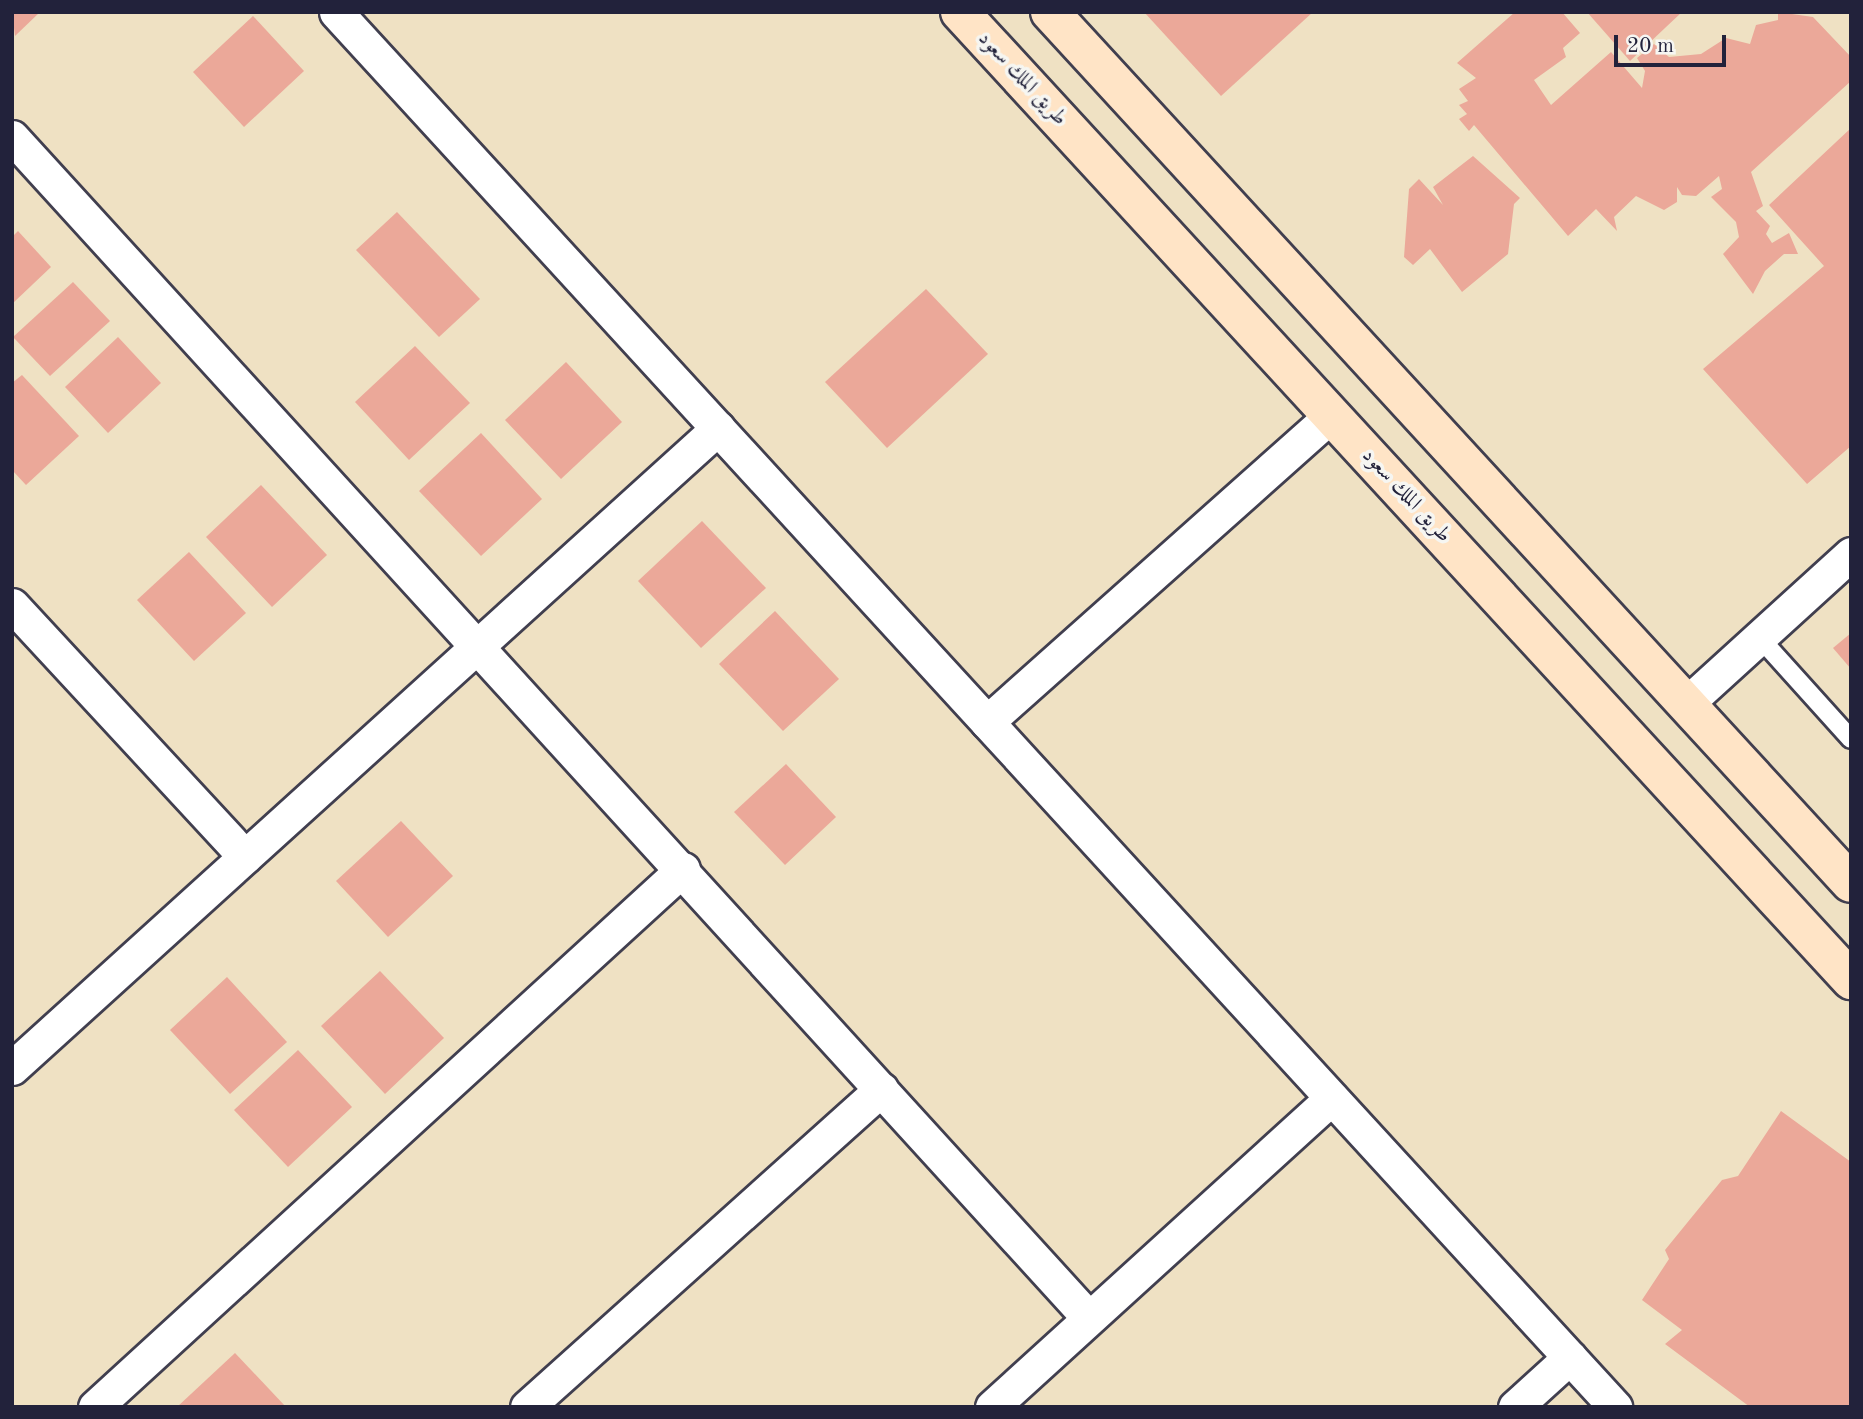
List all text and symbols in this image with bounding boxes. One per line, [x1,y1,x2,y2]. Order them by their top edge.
scale bar [1618,21,1730,65]
street label: طريق الملك سعود [972,27,1072,131]
text: 20 m [1627,36,1674,57]
street label: طريق الملك سعود [1356,444,1456,548]

